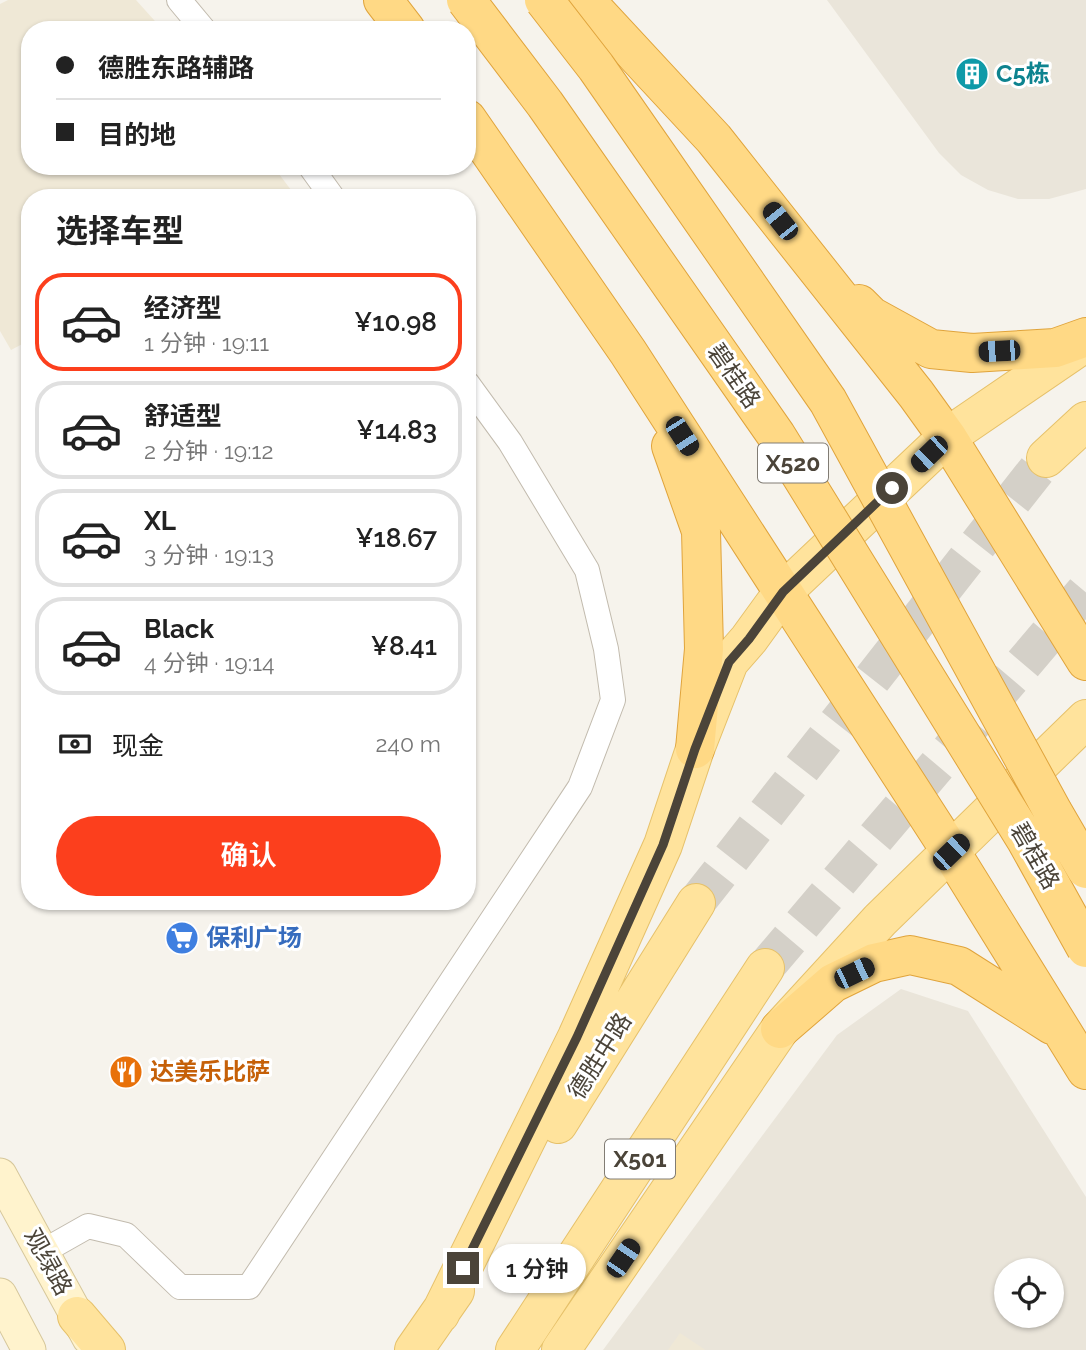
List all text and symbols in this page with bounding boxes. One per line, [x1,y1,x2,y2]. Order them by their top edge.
text: 德胜东路辅路 [98,53,254,83]
building icon: C5栋 [953,55,991,93]
place label: C5栋 [996,59,1050,88]
text: 目的地 [98,120,176,150]
car [759,198,802,244]
text: 选择车型 [56,212,184,249]
icon: car [60,291,123,354]
text: 经济型 [144,293,222,323]
text: ¥10.98 [354,307,437,337]
text: 1 分钟 · 19:11 [144,329,269,356]
street label: 碧桂路 [702,338,767,414]
car [978,339,1021,363]
icon: car [60,399,123,462]
text: 舒适型 [144,401,222,431]
car [662,413,703,459]
text: ¥14.83 [356,415,437,445]
car [907,432,952,476]
text: 2 分钟 · 19:12 [144,437,273,464]
road number: X520 [758,444,828,482]
route start [876,472,908,504]
text: XL [144,506,176,536]
icon: car [60,507,123,570]
text: ¥18.67 [355,523,437,553]
text: 3 分钟 · 19:13 [144,541,274,568]
text: Black [144,614,214,644]
icon: car [60,615,123,678]
text: ¥8.41 [371,631,437,661]
text: 4 分钟 · 19:14 [144,649,275,676]
icon: cash [56,725,94,763]
text: 240 m [375,730,441,757]
text: 现金 [112,731,164,761]
button: 确认 [56,816,441,896]
street label: 碧桂路 [1005,817,1066,894]
car [929,830,974,874]
supermarket icon: 保利广场 [163,919,201,957]
place label: 保利广场 [206,923,302,952]
car [831,954,878,992]
street label: 德胜中路 [562,1007,637,1104]
restaurant icon: 达美乐比萨 [107,1053,145,1091]
place label: 达美乐比萨 [150,1057,270,1086]
road number: X501 [605,1140,675,1178]
street label: 观绿路 [18,1223,79,1300]
car [603,1235,644,1281]
callout: 1 分钟 [488,1244,586,1292]
route end [447,1252,479,1284]
text: 1 分钟 [506,1255,568,1282]
map controls [994,1258,1064,1328]
button: locate [994,1258,1064,1328]

